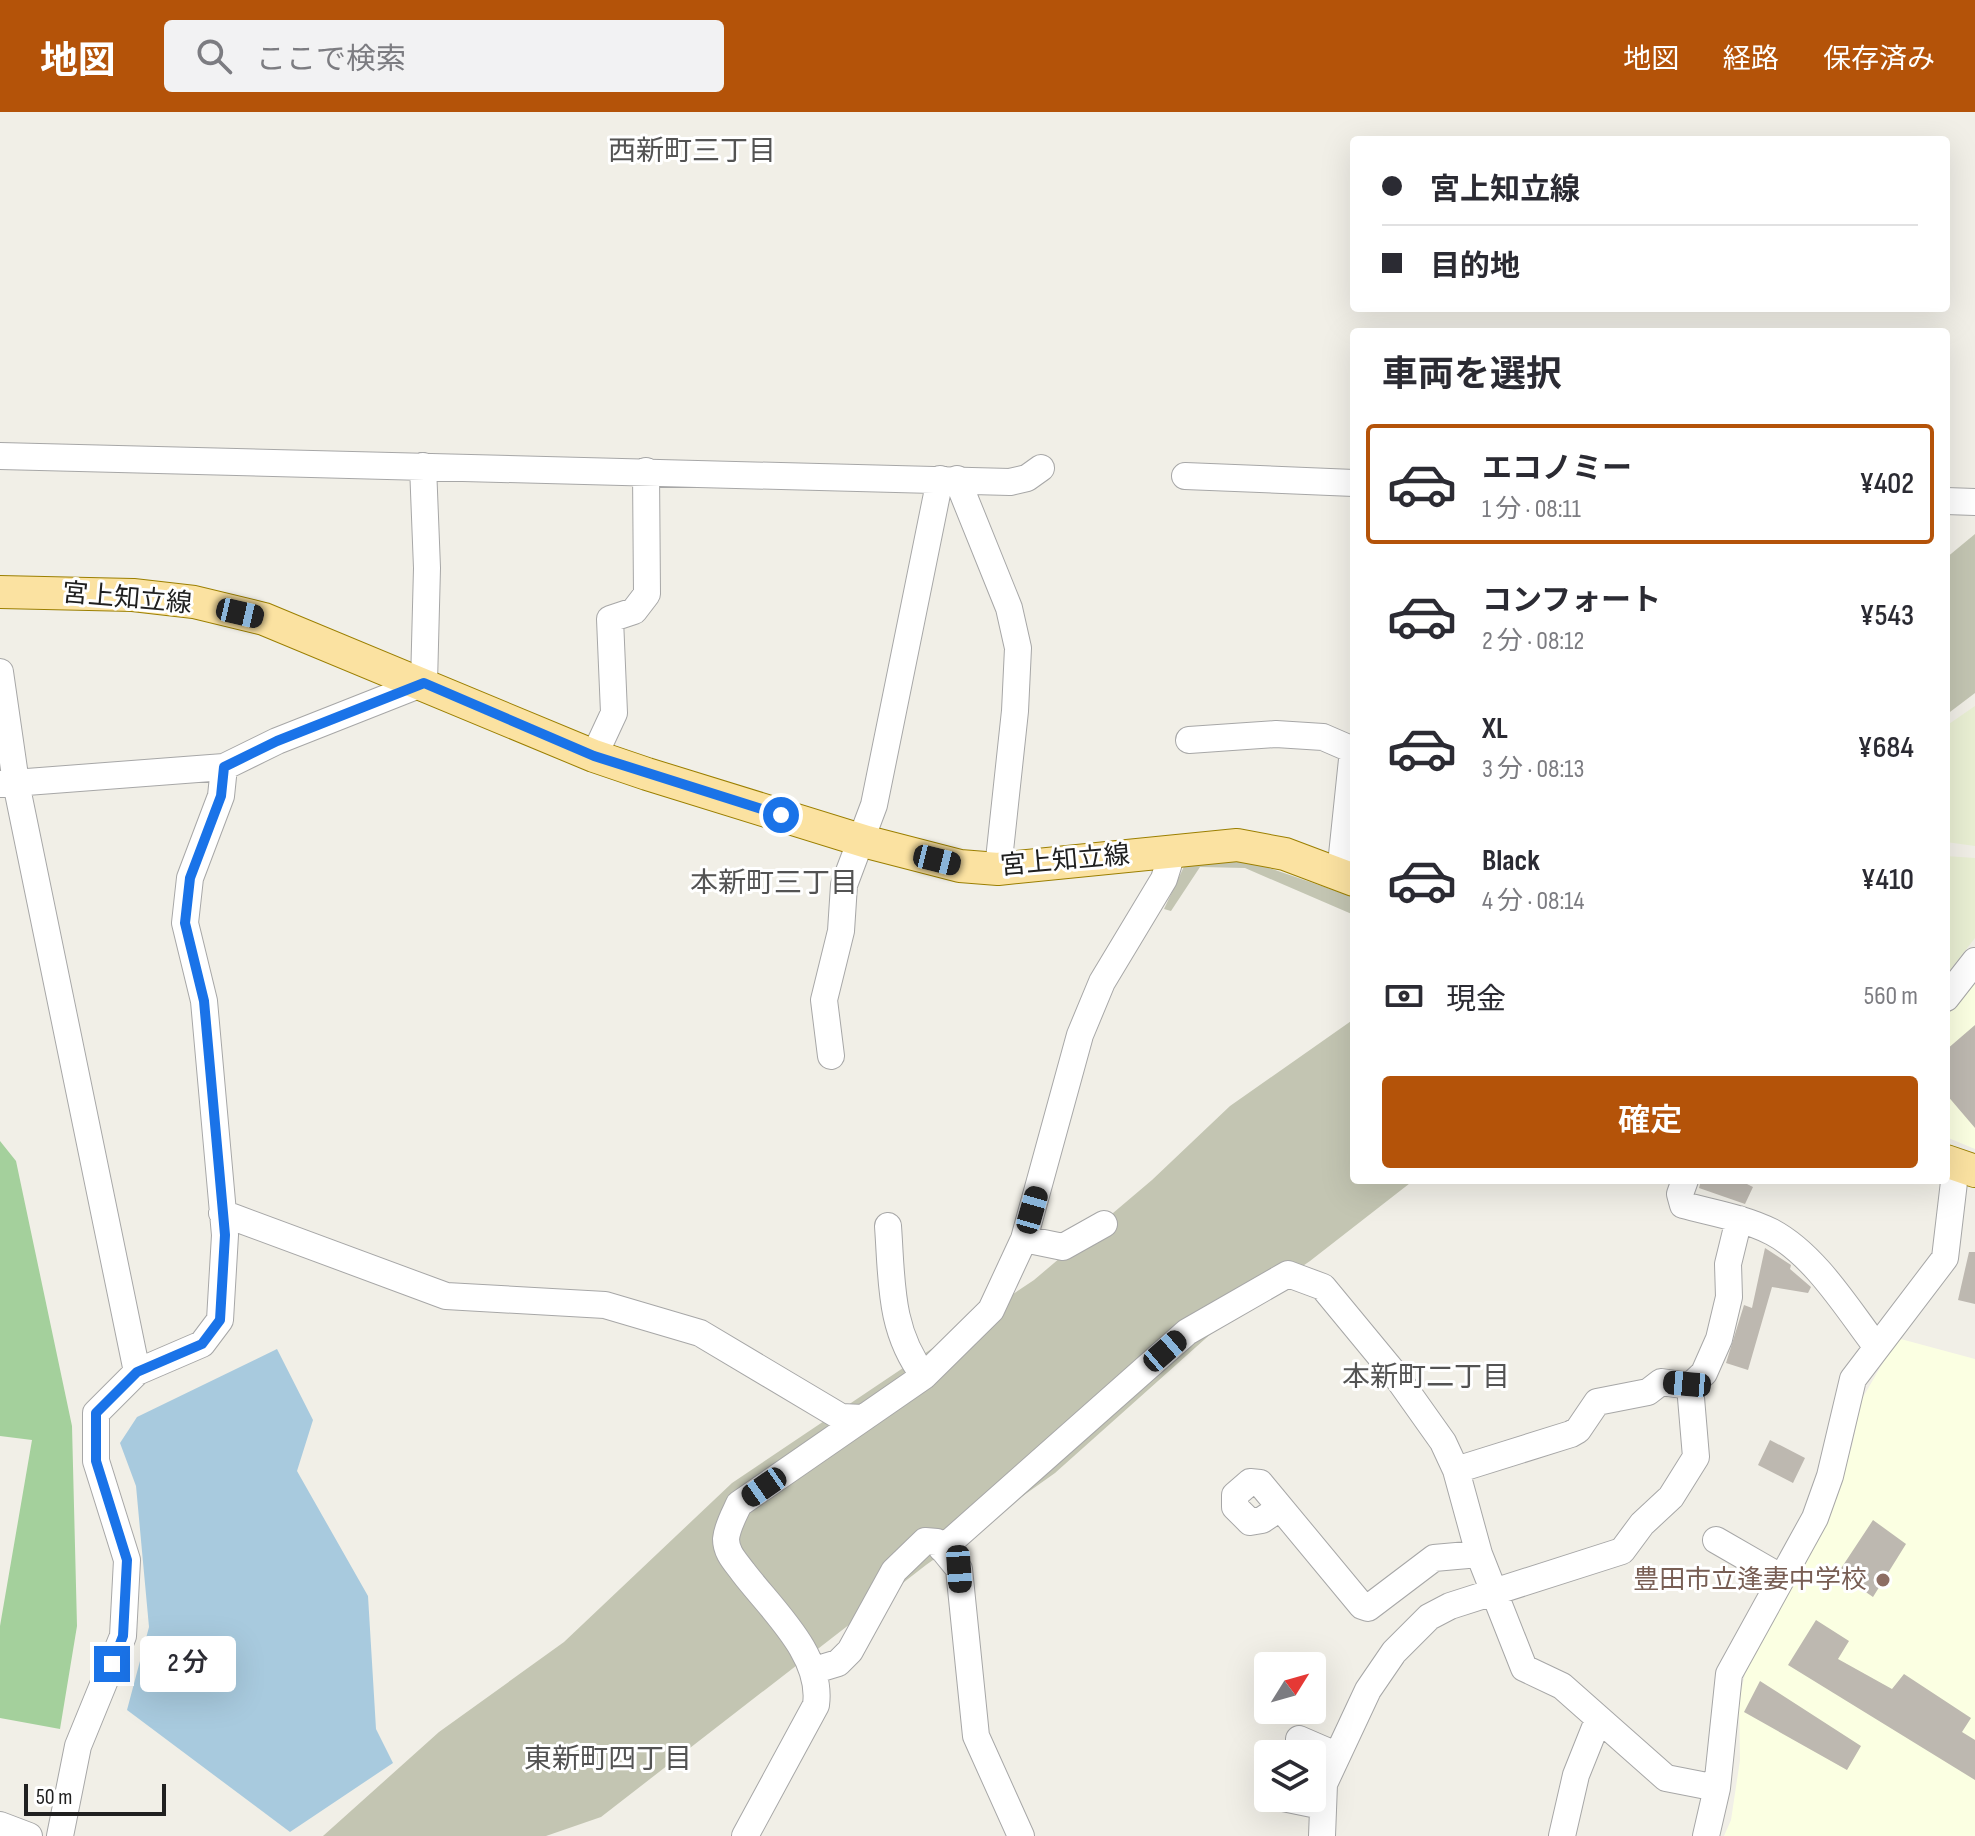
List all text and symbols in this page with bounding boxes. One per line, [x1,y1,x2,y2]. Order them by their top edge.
search box [164,20,724,92]
icon: search [192,34,236,78]
text: 地図 [40,39,116,84]
text: ここで検索 [256,42,406,78]
text: 地図 [1623,43,1679,76]
text: 経路 [1723,43,1779,76]
text: 保存済み [1823,43,1935,76]
district label: 西新町三丁目 [608,135,776,168]
text: 宮上知立線 [1430,172,1580,208]
text: 目的地 [1430,249,1520,285]
text: 車両を選択 [1382,354,1562,397]
icon: car [1386,448,1458,520]
text: エコノミー [1482,451,1632,487]
text: ¥402 [1859,466,1914,502]
text: 1 分 · 08:11 [1482,494,1581,525]
street label: 宮上知立線 [61,578,193,620]
icon: car [1386,580,1458,652]
text: コンフォート [1482,583,1661,619]
car [214,596,266,630]
text: ¥543 [1859,598,1914,634]
text: 2 分 · 08:12 [1482,626,1584,657]
text: XL [1482,711,1508,747]
icon: car [1386,712,1458,784]
text: ¥684 [1857,730,1914,766]
text: 3 分 · 08:13 [1482,754,1584,785]
route start [763,797,799,833]
street label: 宮上知立線 [999,840,1131,882]
car [911,843,963,877]
text: Black [1482,843,1540,879]
icon: car [1386,844,1458,916]
text: ¥410 [1861,862,1914,898]
district label: 本新町三丁目 [690,867,858,900]
text: 4 分 · 08:14 [1482,886,1584,917]
icon: cash [1382,974,1426,1018]
text: 560 m [1864,981,1918,1012]
text: 現金 [1446,982,1506,1018]
button: 確定 [1382,1076,1918,1168]
car [1014,1184,1050,1236]
car [1139,1326,1191,1376]
district label: 本新町二丁目 [1342,1361,1510,1394]
car [1662,1370,1712,1398]
car [737,1463,791,1511]
car [945,1544,973,1594]
place label: 豊田市立逢妻中学校 [1633,1565,1867,1596]
marker: 豊田市立逢妻中学校 [1874,1571,1892,1589]
callout: 2 分 [140,1636,236,1692]
route end [94,1646,130,1682]
text: 2 分 [167,1648,209,1679]
north arrow [1254,1652,1326,1724]
map controls [1254,1652,1326,1812]
button: layers [1254,1740,1326,1812]
district label: 東新町四丁目 [524,1743,692,1776]
scale bar [24,1780,166,1816]
text: 50 m [36,1784,72,1811]

